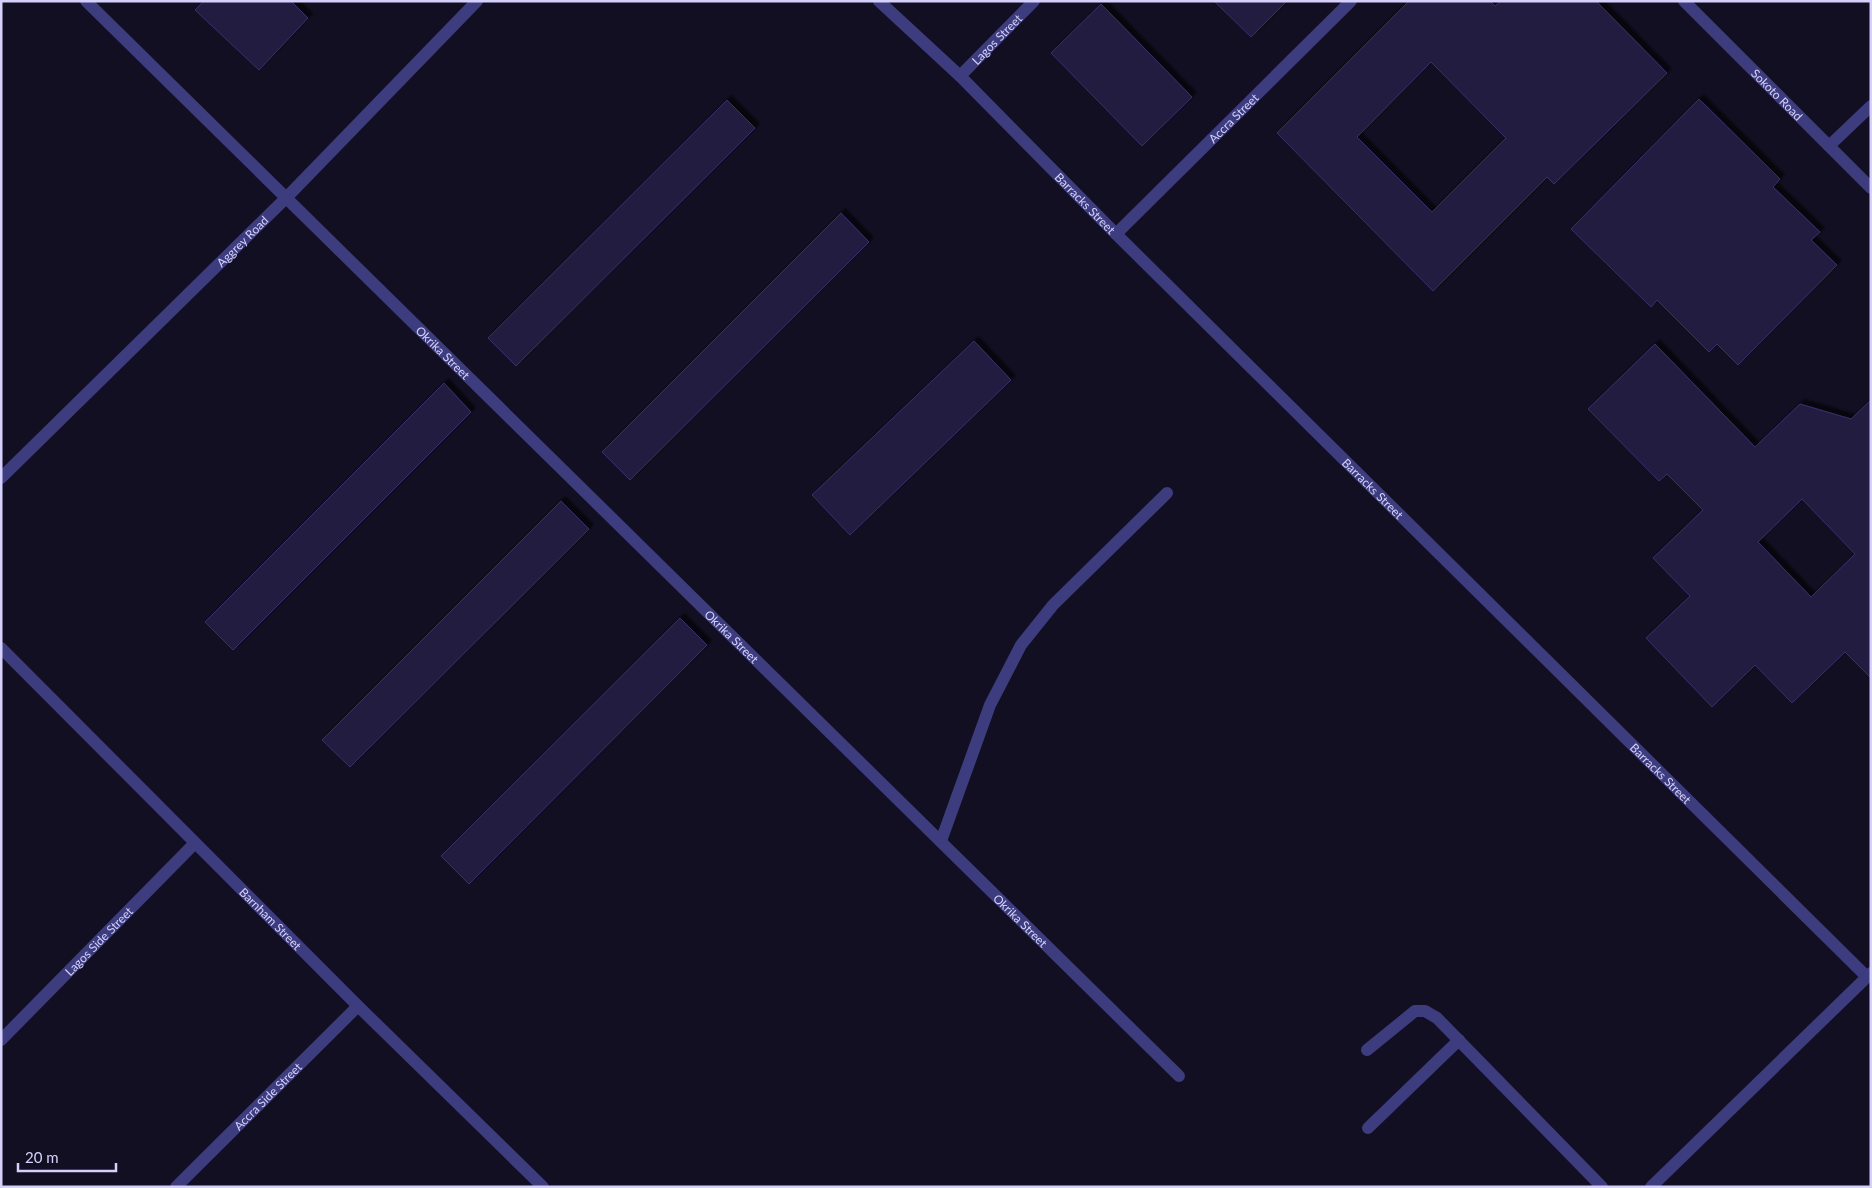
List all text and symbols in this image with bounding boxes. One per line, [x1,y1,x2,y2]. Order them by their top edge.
street label: Lagos Street [968,10,1025,67]
street label: Sokoto Road [1748,65,1806,123]
street label: Accra Street [1205,89,1262,146]
street label: Barracks Street [1052,169,1119,237]
street label: Aggrey Road [213,212,271,270]
street label: Okrika Street [413,323,474,383]
street label: Barracks Street [1339,455,1407,522]
street label: Okrika Street [702,607,763,667]
street label: Barracks Street [1627,740,1695,807]
street label: Barnham Street [236,884,305,953]
street label: Okrika Street [991,891,1051,951]
street label: Lagos Side Street [61,903,136,978]
street label: Accra Side Street [230,1059,305,1133]
scale bar [18,1140,115,1172]
text: 20 m [25,1148,59,1166]

